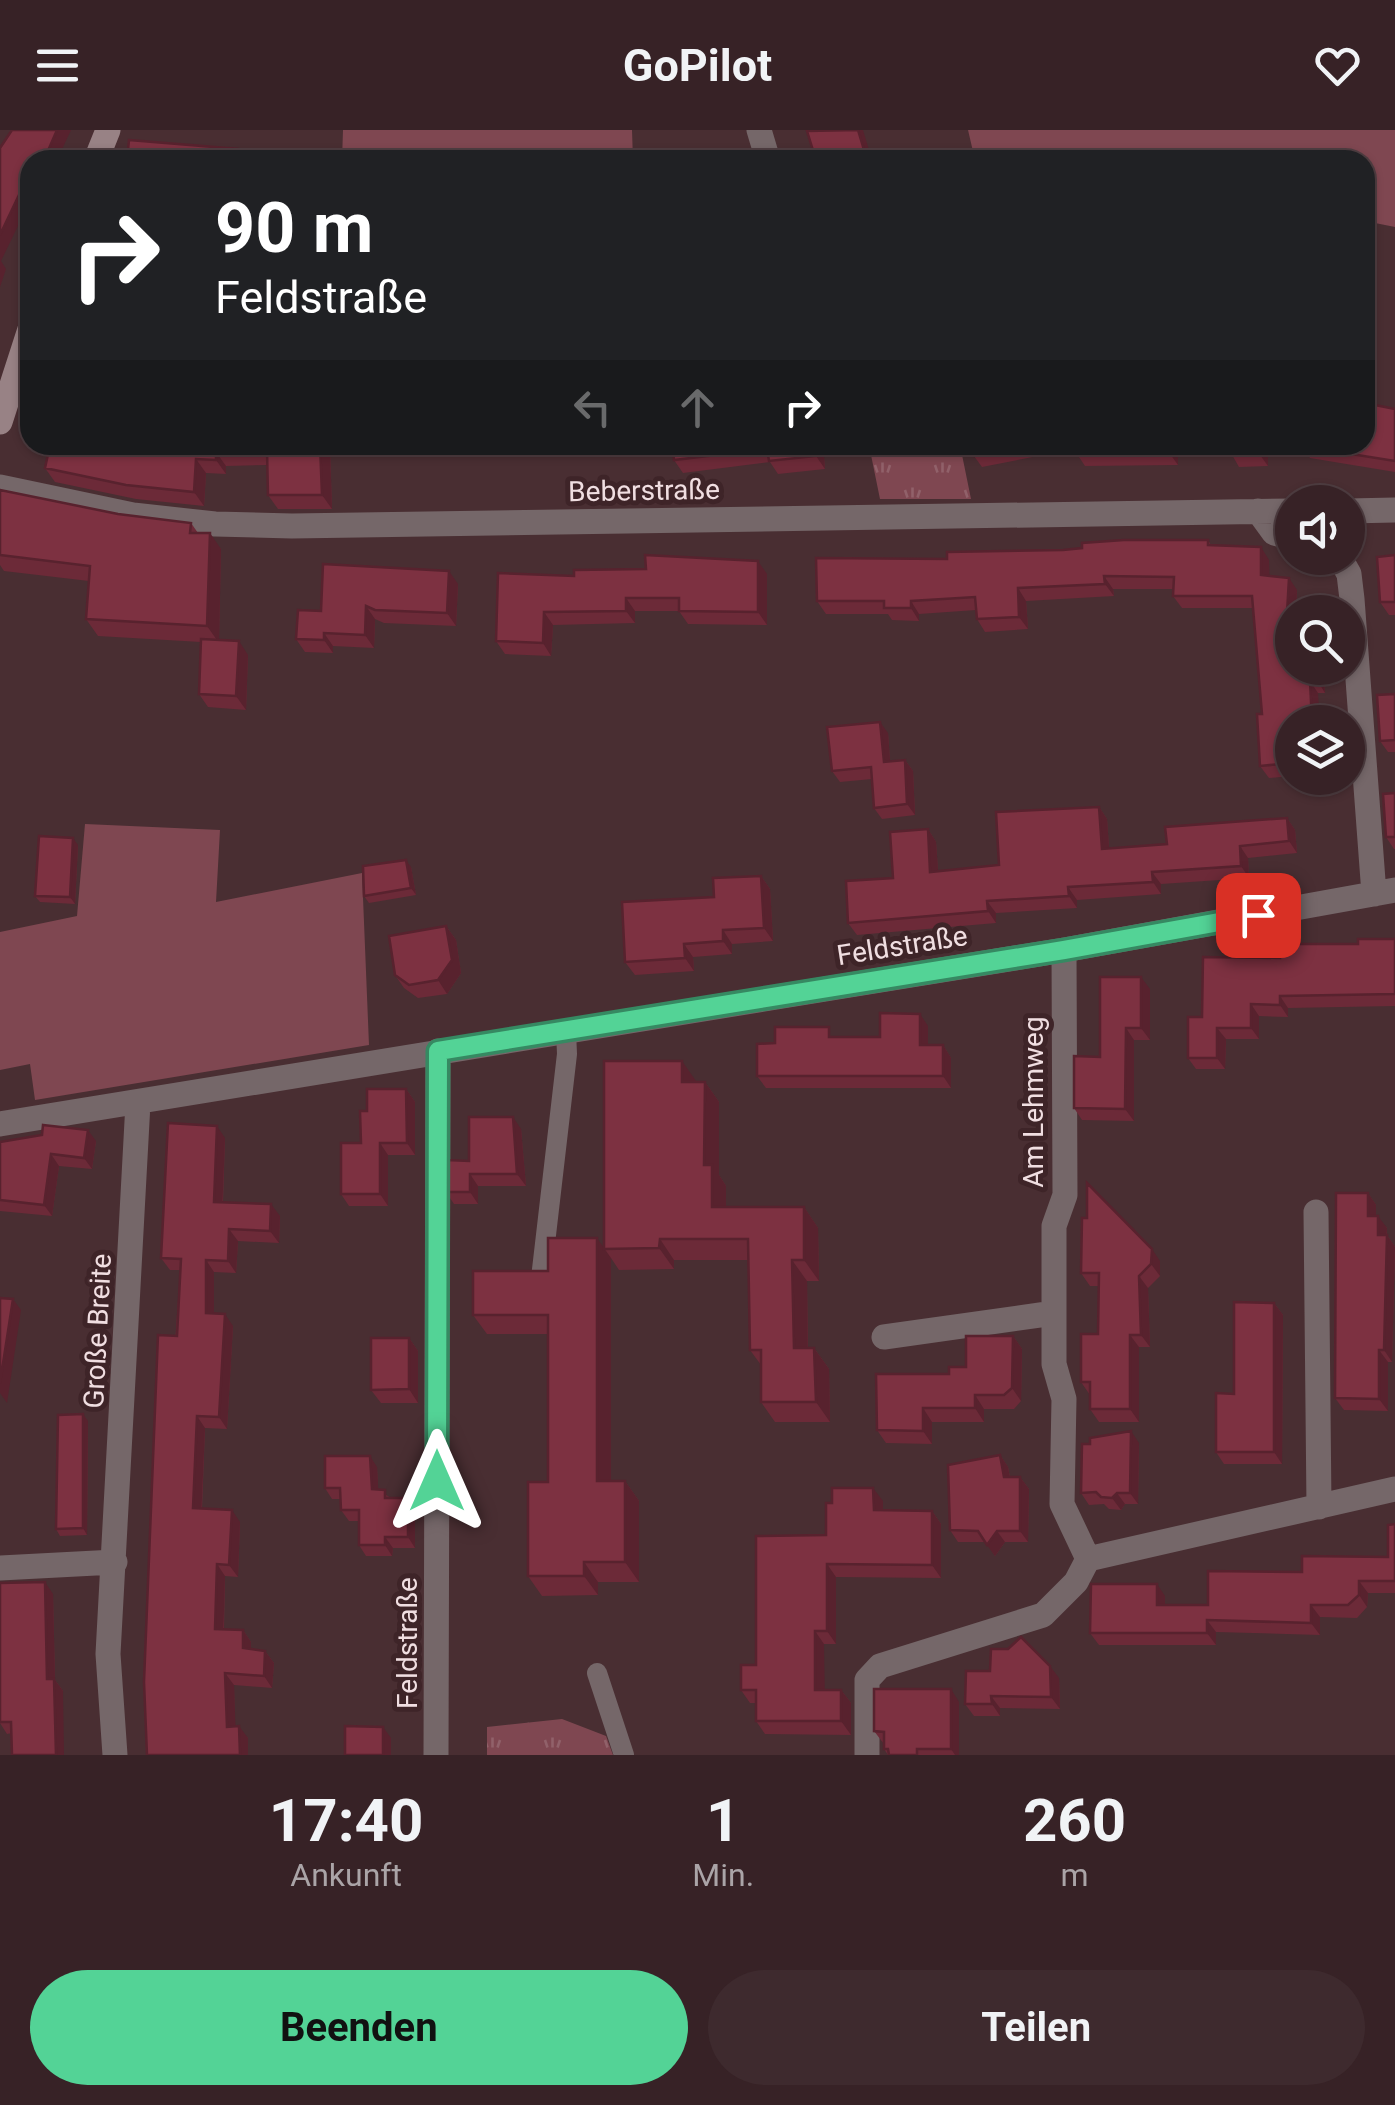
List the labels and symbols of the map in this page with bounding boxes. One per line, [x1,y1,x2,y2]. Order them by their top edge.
street label: Beberstraße [568,473,720,508]
pin [1216,873,1301,958]
street label: Feldstraße [834,919,970,972]
street label: Am Lehmweg [1017,1016,1050,1188]
street label: Große Breite [77,1253,118,1409]
position arrow [385,1429,489,1533]
street label: Feldstraße [391,1577,424,1709]

